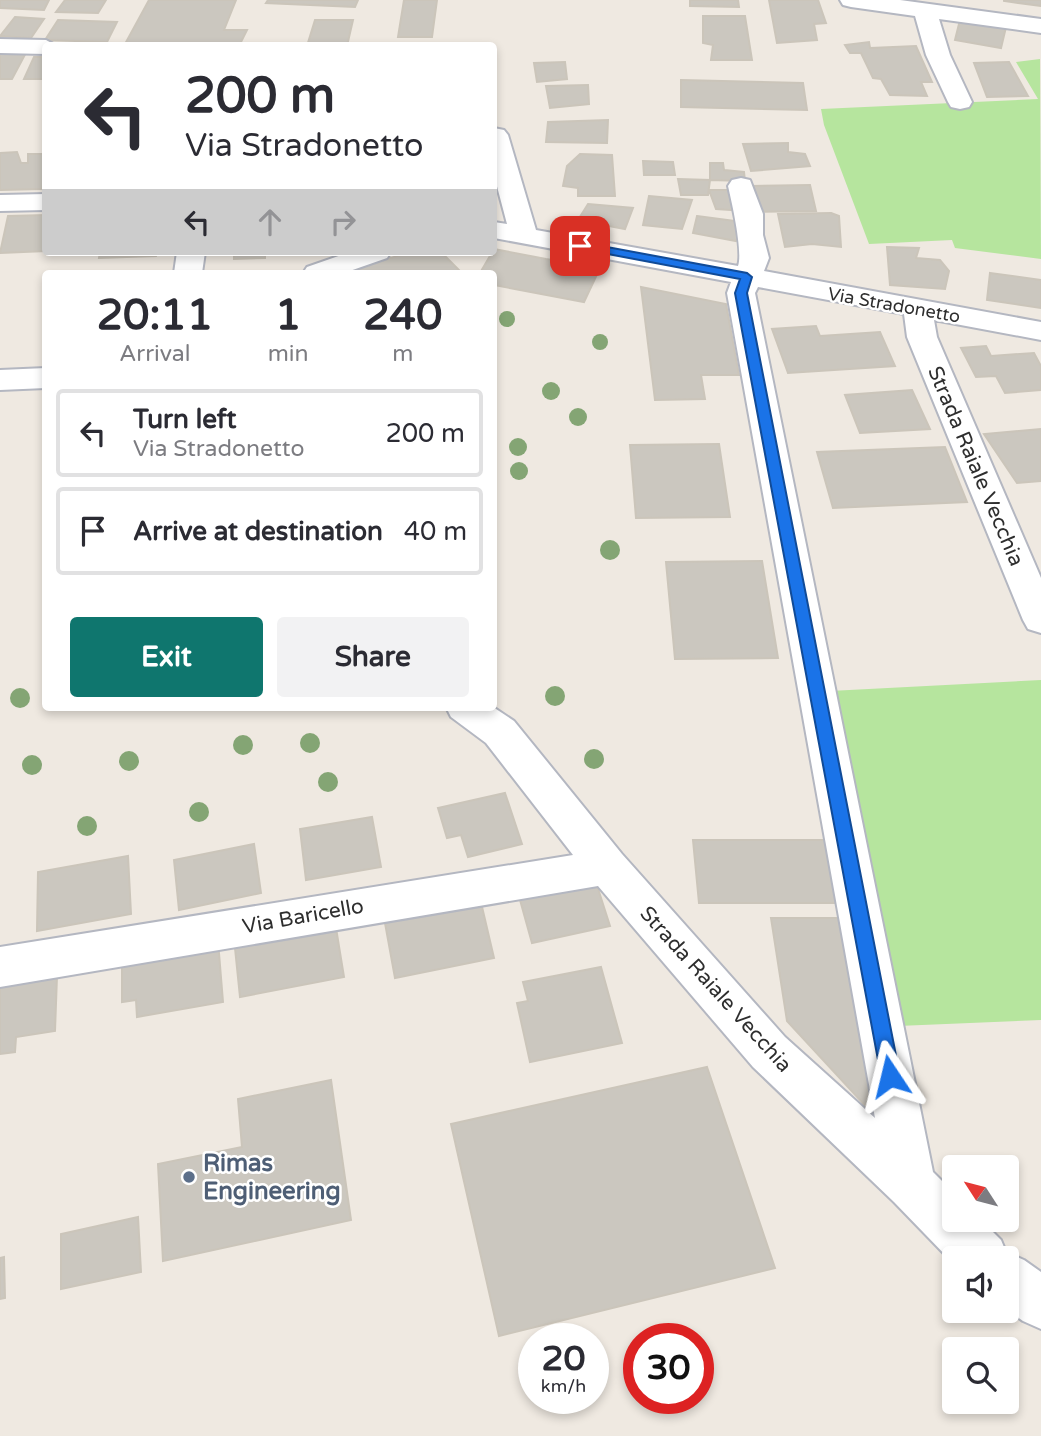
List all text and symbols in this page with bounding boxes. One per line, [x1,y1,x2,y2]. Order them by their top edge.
text: 200 m [185,67,335,126]
icon: left [70,70,161,161]
text: Via Stradonetto [185,127,424,165]
icon: left [178,203,216,241]
icon: ahead [251,203,289,241]
icon: right [324,203,362,241]
pin [550,216,610,276]
icon: arrive [561,227,599,265]
street label: Via Stradonetto [826,283,962,327]
text: 20:11 [97,290,213,341]
text: 1 [275,290,301,341]
text: 240 [363,290,442,341]
text: Arrival [119,340,190,368]
text: min [268,340,309,368]
text: m [392,340,413,368]
street label: Strada Raiale Vecchia [922,363,1029,570]
text: Turn left [133,404,236,435]
icon: left [74,414,112,452]
text: 200 m [385,418,465,449]
text: Via Stradonetto [133,435,304,463]
icon: arrive [74,512,112,550]
text: Arrive at destination [133,516,383,547]
text: 40 m [404,516,467,547]
button: Exit [70,617,263,697]
button: Share [277,617,469,697]
street label: Via Baricello [240,894,366,939]
street label: Strada Raiale Vecchia [635,901,797,1077]
position arrow [853,1039,927,1113]
place label: Rimas Engineering [203,1149,341,1206]
north arrow [942,1155,1018,1232]
map controls [942,1155,1019,1414]
marker: Rimas Engineering [181,1169,197,1185]
button: sound [942,1246,1019,1323]
speed limit sign: 30 [623,1323,714,1414]
button: search [942,1337,1019,1414]
text: 20 [542,1338,585,1380]
text: km/h [541,1375,586,1397]

